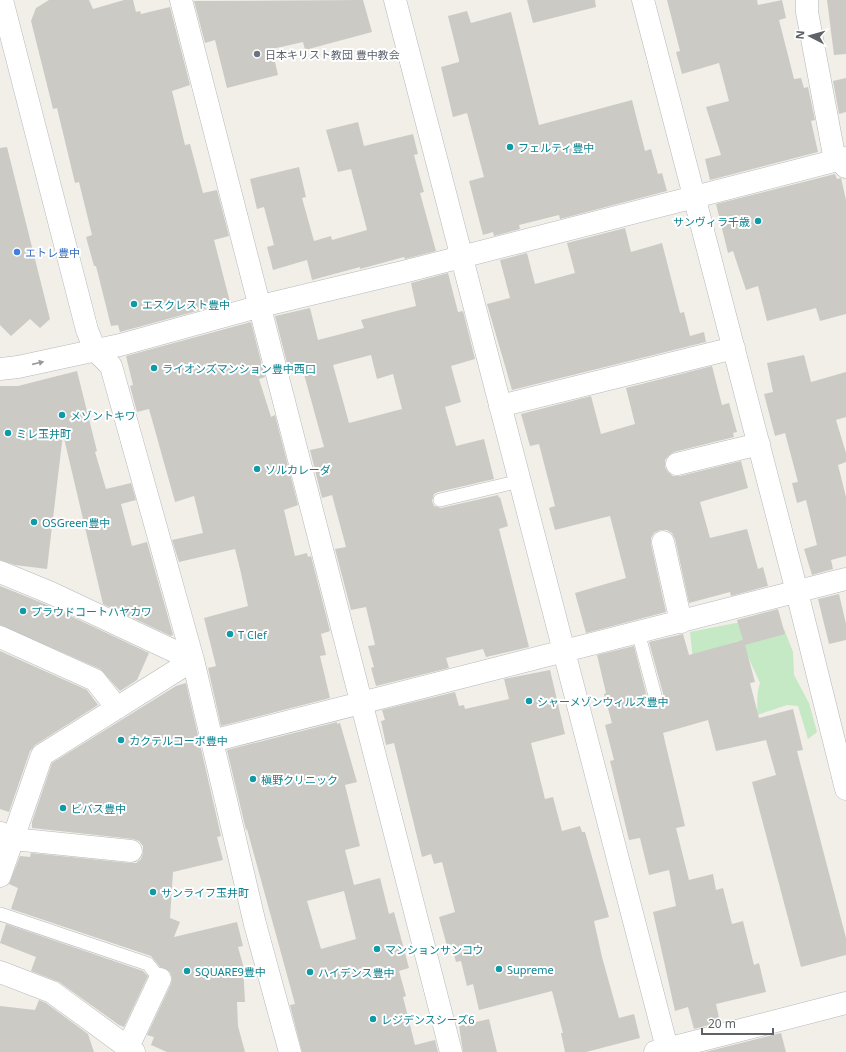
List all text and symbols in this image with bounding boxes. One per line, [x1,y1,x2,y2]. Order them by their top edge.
north arrow [790,16,830,56]
text: N [792,30,807,40]
place label: 日本キリスト教団 豊中教会 [265,47,400,62]
marker: 日本キリスト教団 豊中教会 [252,49,262,59]
place label: フェルティ豊中 [518,140,594,155]
marker: フェルティ豊中 [505,142,515,152]
place label: サンヴィラ千歳 [673,214,750,229]
marker: サンヴィラ千歳 [753,216,763,226]
place label: エトレ豊中 [25,245,80,260]
marker: エトレ豊中 [12,247,22,257]
place label: エスクレスト豊中 [142,297,230,312]
marker: エスクレスト豊中 [129,299,139,309]
one-way arrow [32,359,45,365]
place label: ライオンズマンション豊中西口 [162,361,316,376]
marker: ライオンズマンション豊中西口 [149,363,159,373]
place label: メゾントキワ [70,408,136,423]
marker: メゾントキワ [57,410,67,420]
place label: ミレ玉井町 [16,426,71,441]
marker: ミレ玉井町 [3,428,13,438]
place label: ソルカレーダ [265,462,331,477]
marker: ソルカレーダ [252,464,262,474]
place label: OSGreen豊中 [42,515,110,530]
marker: OSGreen豊中 [29,517,39,527]
place label: プラウドコートハヤカワ [31,604,152,619]
marker: プラウドコートハヤカワ [18,606,28,616]
place label: T Clef [238,627,268,642]
marker: T Clef [225,629,235,639]
place label: シャーメゾンウィルズ豊中 [537,694,669,709]
marker: シャーメゾンウィルズ豊中 [524,696,534,706]
place label: カクテルコーポ豊中 [129,733,228,748]
marker: カクテルコーポ豊中 [116,735,126,745]
place label: 槇野クリニック [261,772,338,787]
marker: 槇野クリニック [248,774,258,784]
place label: ビバス豊中 [71,801,126,816]
marker: ビバス豊中 [58,803,68,813]
place label: サンライフ玉井町 [161,885,249,900]
marker: サンライフ玉井町 [148,887,158,897]
place label: マンションサンコウ [385,942,484,957]
marker: マンションサンコウ [372,944,382,954]
place label: Supreme [507,962,554,977]
place label: SQUARE9豊中 [195,964,266,979]
marker: Supreme [494,964,504,974]
place label: ハイデンス豊中 [318,965,395,980]
marker: SQUARE9豊中 [182,966,192,976]
marker: ハイデンス豊中 [305,967,315,977]
scale bar [702,1010,773,1036]
place label: レジデンスシーズ6 [381,1012,475,1027]
marker: レジデンスシーズ6 [368,1014,378,1024]
text: 20 m [708,1015,736,1032]

